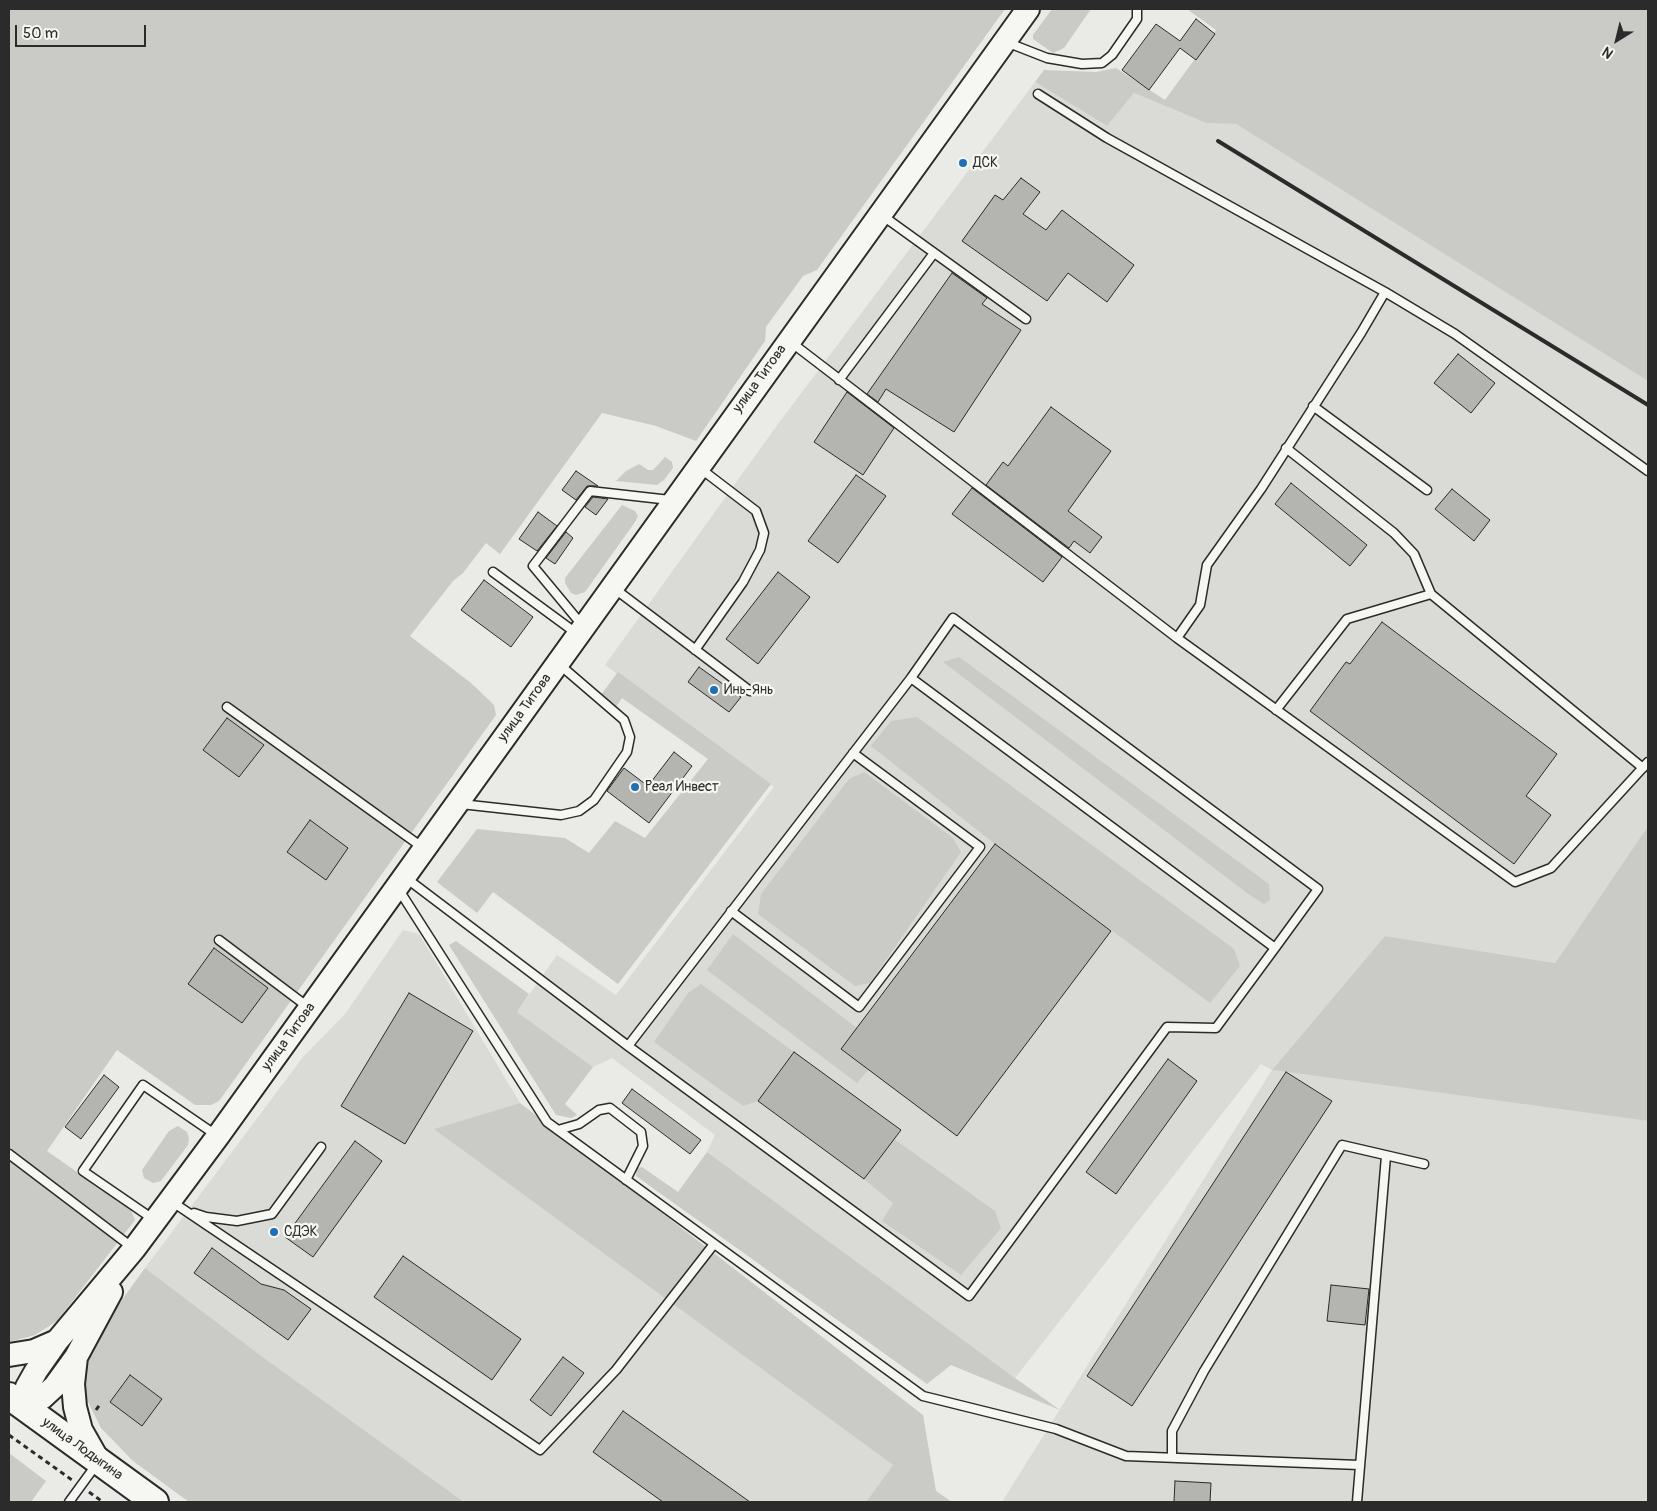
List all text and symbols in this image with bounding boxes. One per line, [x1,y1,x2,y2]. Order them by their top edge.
scale bar [18,15,149,47]
north arrow [1592,15,1642,65]
text: 50 m [23,24,58,43]
text: N [1599,43,1617,62]
place label: ДСК [973,155,998,171]
marker: ДСК [957,157,969,169]
street label: улица Титова [730,342,790,416]
street label: улица Титова [495,671,555,745]
place label: Инь-Янь [724,682,773,698]
marker: Инь-Янь [708,684,720,696]
place label: Реал Инвест [645,779,719,795]
marker: Реал Инвест [629,781,641,793]
street label: улица Титова [259,1000,319,1074]
place label: СДЭК [284,1224,317,1240]
marker: СДЭК [268,1226,280,1238]
street label: улица Лодыгина [38,1414,126,1484]

